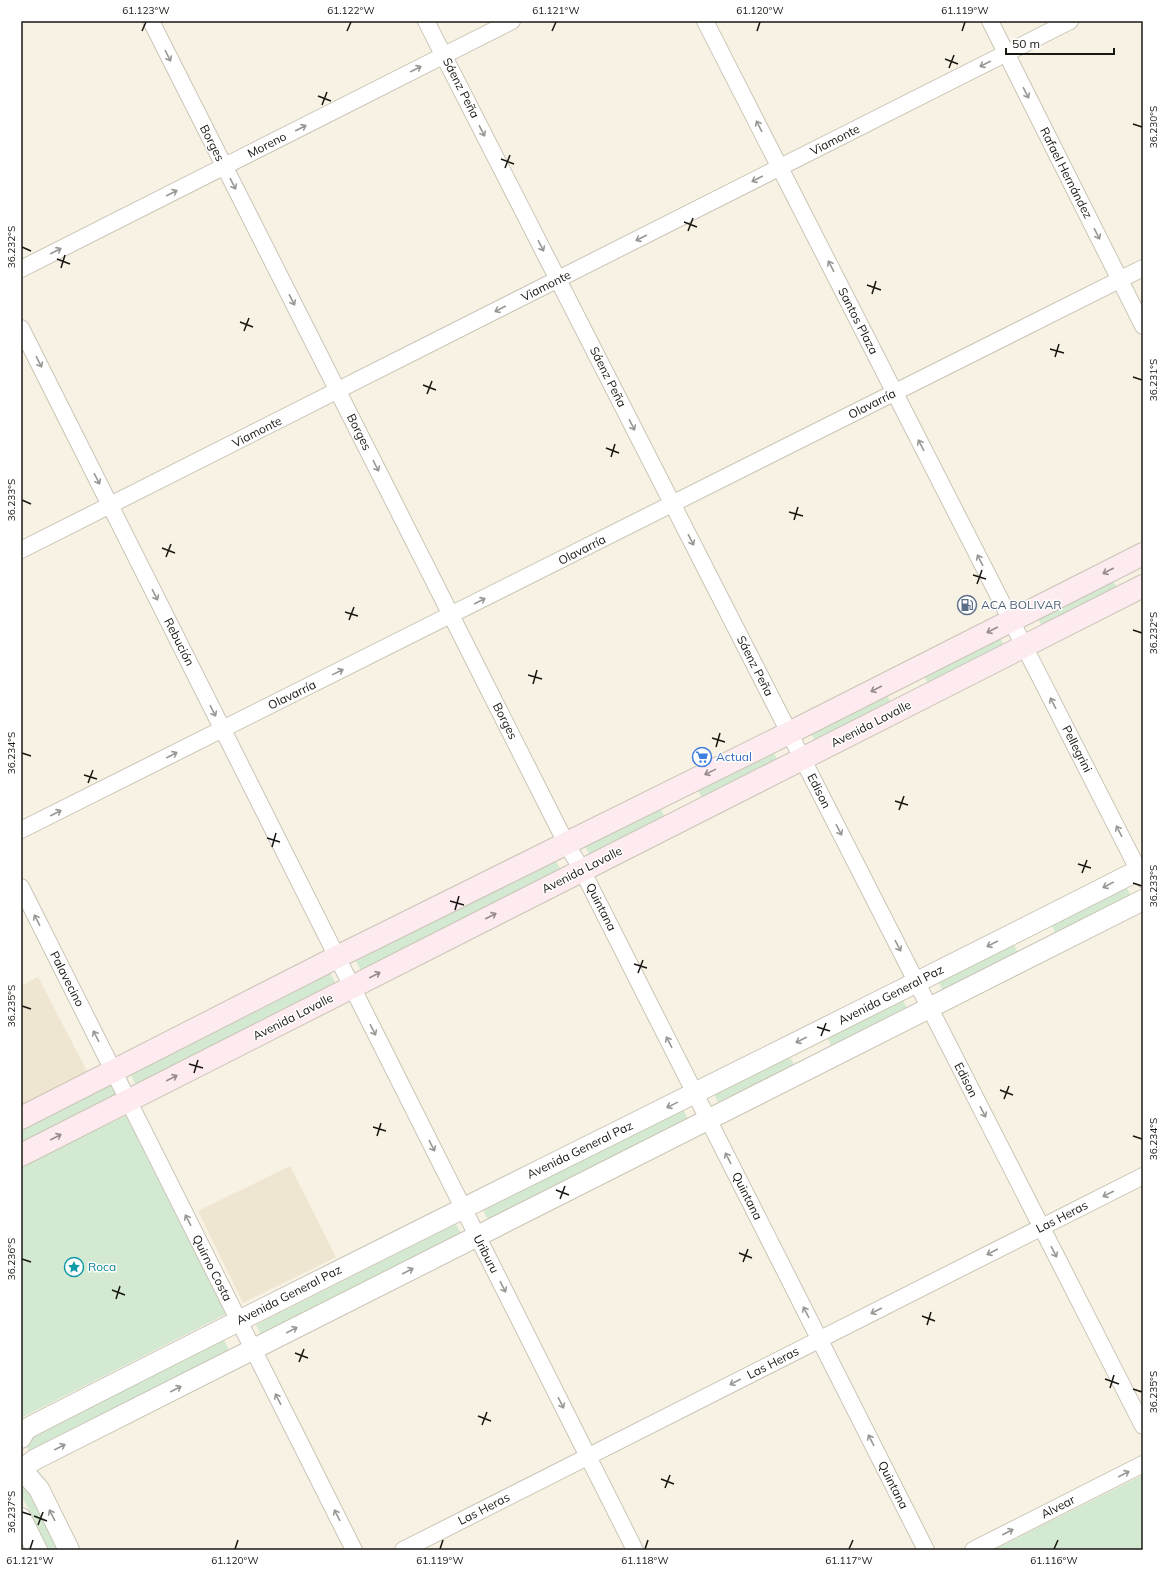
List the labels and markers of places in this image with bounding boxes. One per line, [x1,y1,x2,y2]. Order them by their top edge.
fuel station icon: ACA BOLIVAR [956,594,978,616]
place label: ACA BOLIVAR [981,597,1062,612]
supermarket icon: Actual [691,746,713,768]
place label: Actual [716,749,752,764]
place icon: Roca [63,1256,85,1278]
place label: Roca [88,1259,116,1274]

